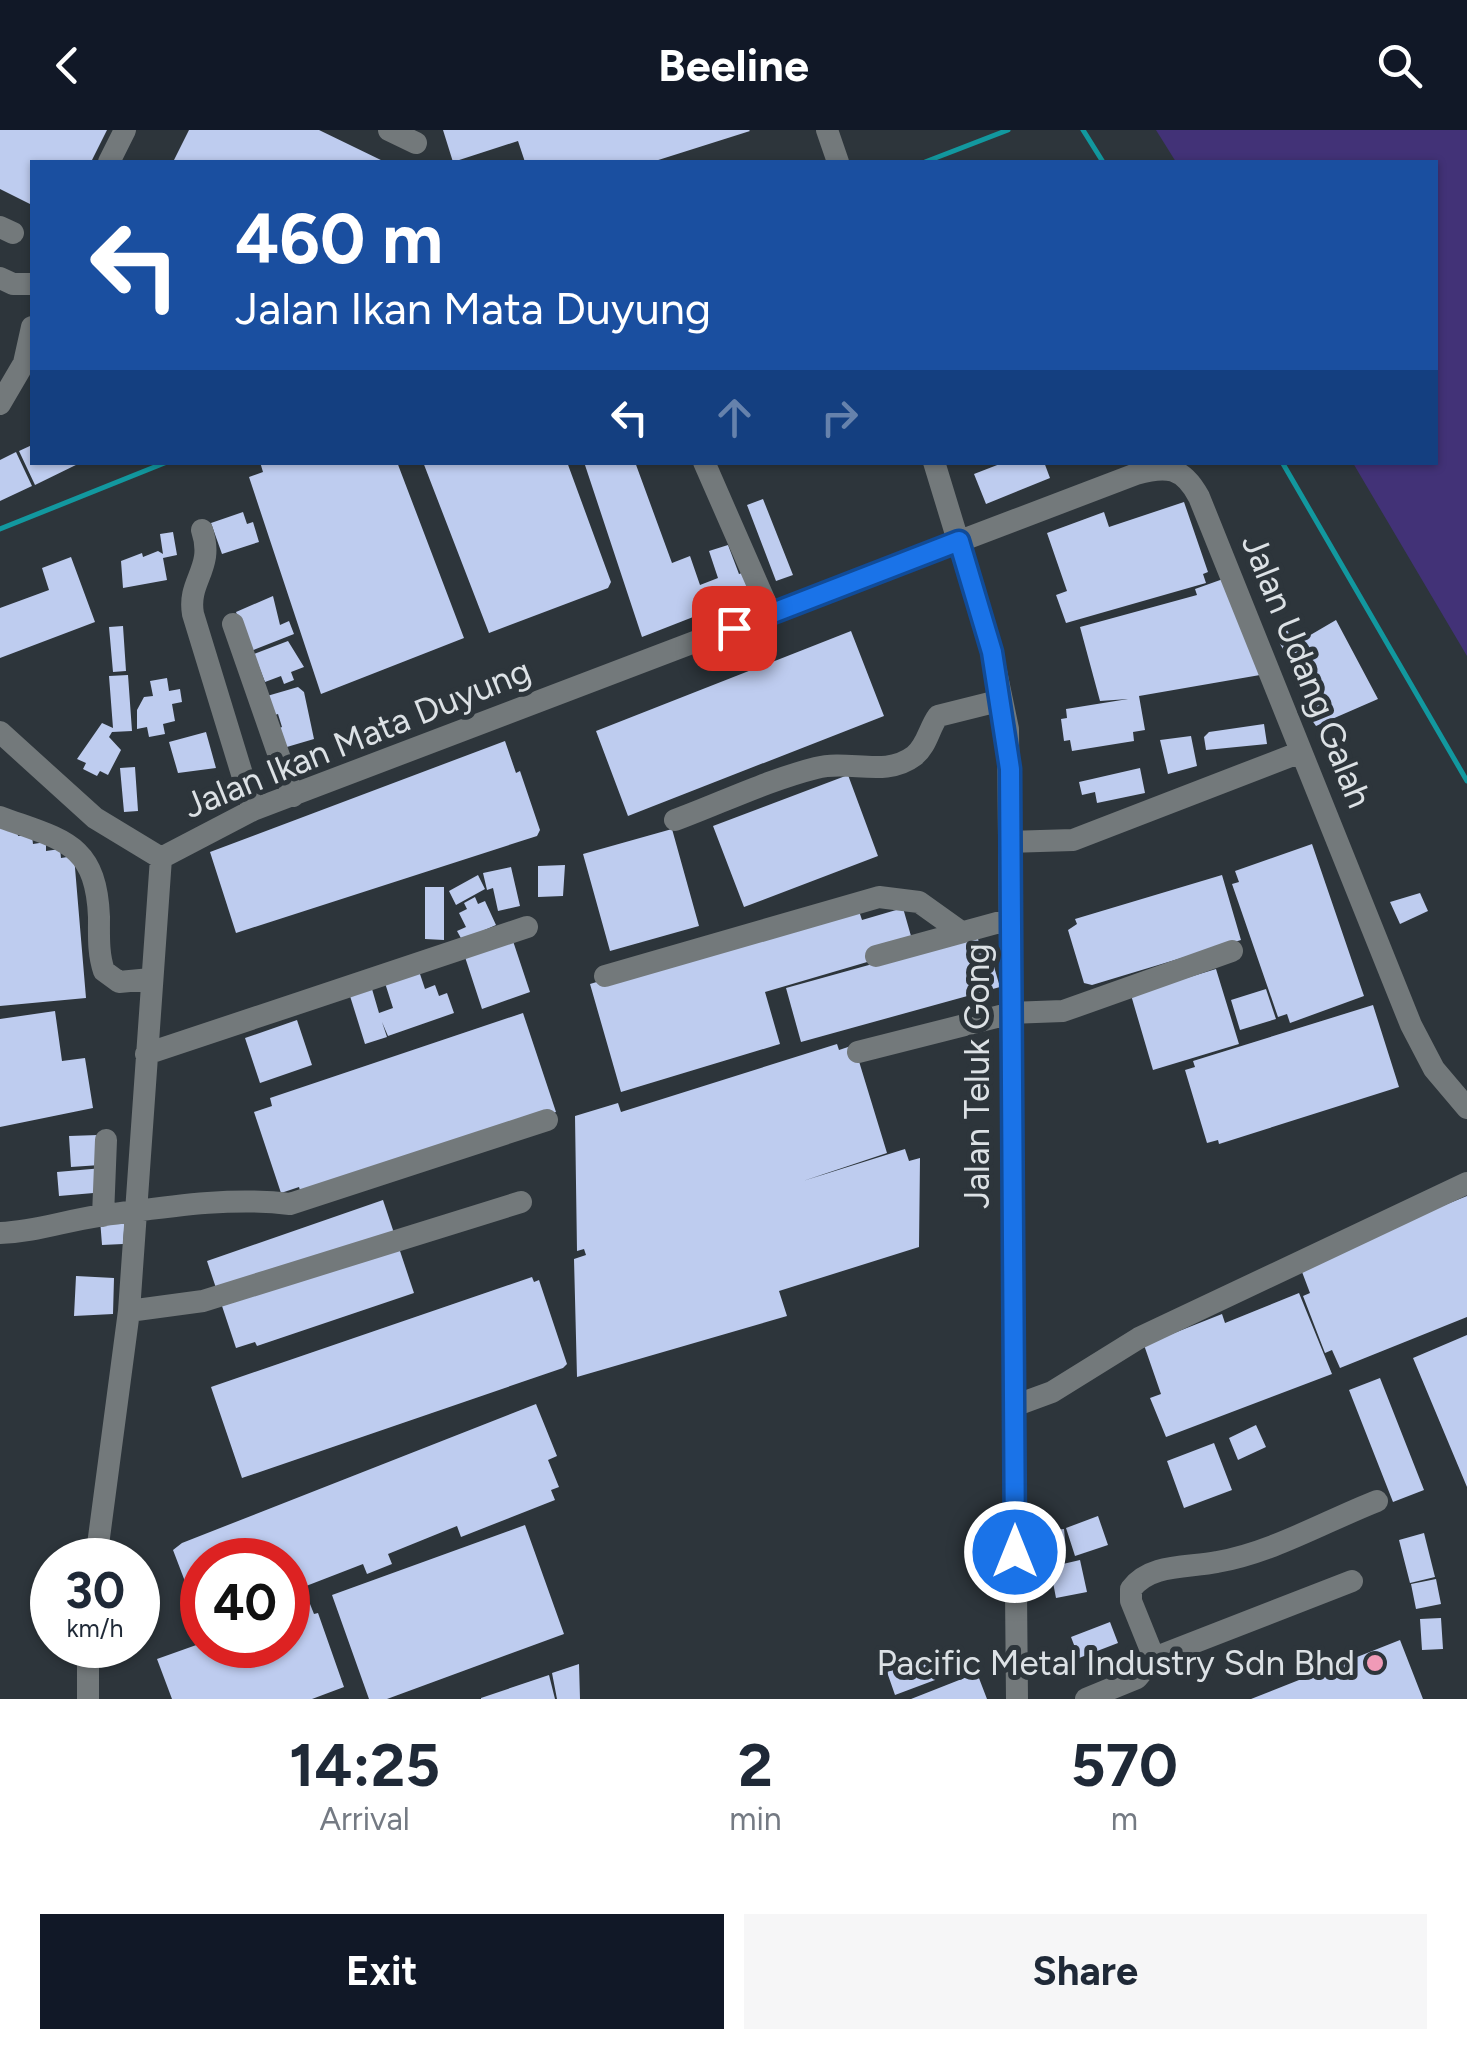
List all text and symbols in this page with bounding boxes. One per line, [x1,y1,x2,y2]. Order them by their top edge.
icon: back [40,38,95,93]
text: Beeline [658,38,809,92]
icon: search [1372,38,1427,93]
text: 460 m [235,196,443,281]
icon: left [70,200,200,330]
text: Jalan Ikan Mata Duyung [235,281,711,335]
icon: left [602,390,657,445]
icon: ahead [707,390,762,445]
icon: right [812,390,867,445]
street label: Jalan Udang Galah [1233,528,1381,814]
pin [692,586,777,671]
icon: arrive [707,601,762,656]
street label: Jalan Ikan Mata Duyung [177,649,537,827]
street label: Jalan Teluk Gong [956,943,998,1209]
position arrow [963,1500,1067,1604]
speed limit sign: 40 [180,1538,310,1668]
text: 30 [65,1560,125,1621]
text: km/h [66,1613,124,1643]
place label: Pacific Metal Industry Sdn Bhd [876,1642,1355,1684]
marker: Pacific Metal Industry Sdn Bhd [1364,1652,1386,1674]
text: 14:25 [289,1729,440,1801]
text: 2 [738,1729,773,1801]
text: 570 [1071,1729,1178,1801]
text: Arrival [319,1800,410,1838]
text: min [729,1800,782,1838]
text: m [1111,1800,1138,1838]
button: Exit [40,1914,724,2029]
button: Share [744,1914,1427,2029]

